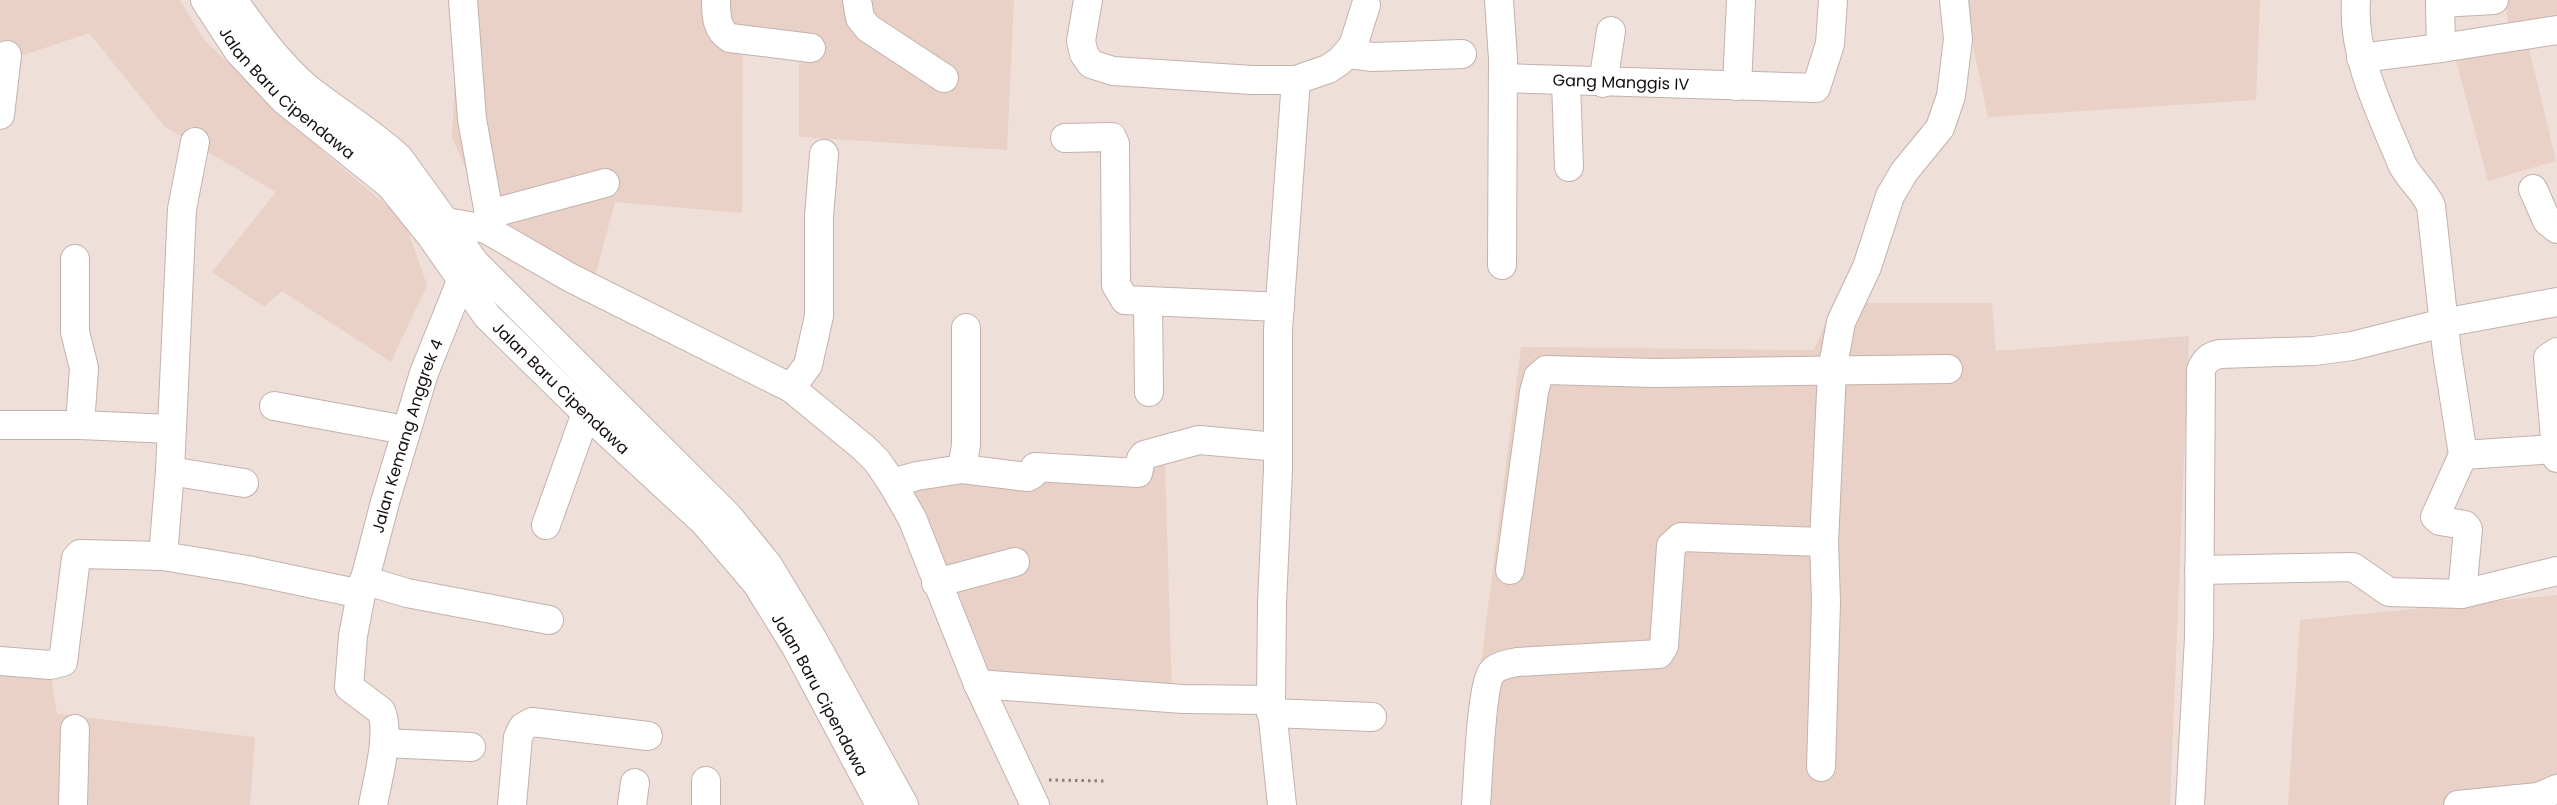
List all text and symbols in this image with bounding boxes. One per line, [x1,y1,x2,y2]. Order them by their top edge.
street label: Jalan Baru Cipendawa [214,22,360,164]
street label: Gang Manggis IV [1552,68,1690,95]
street label: Jalan Baru Cipendawa [487,316,635,459]
street label: Jalan Kemang Anggrek 4 [366,335,448,535]
street label: Jalan Baru Cipendawa [766,609,874,780]

